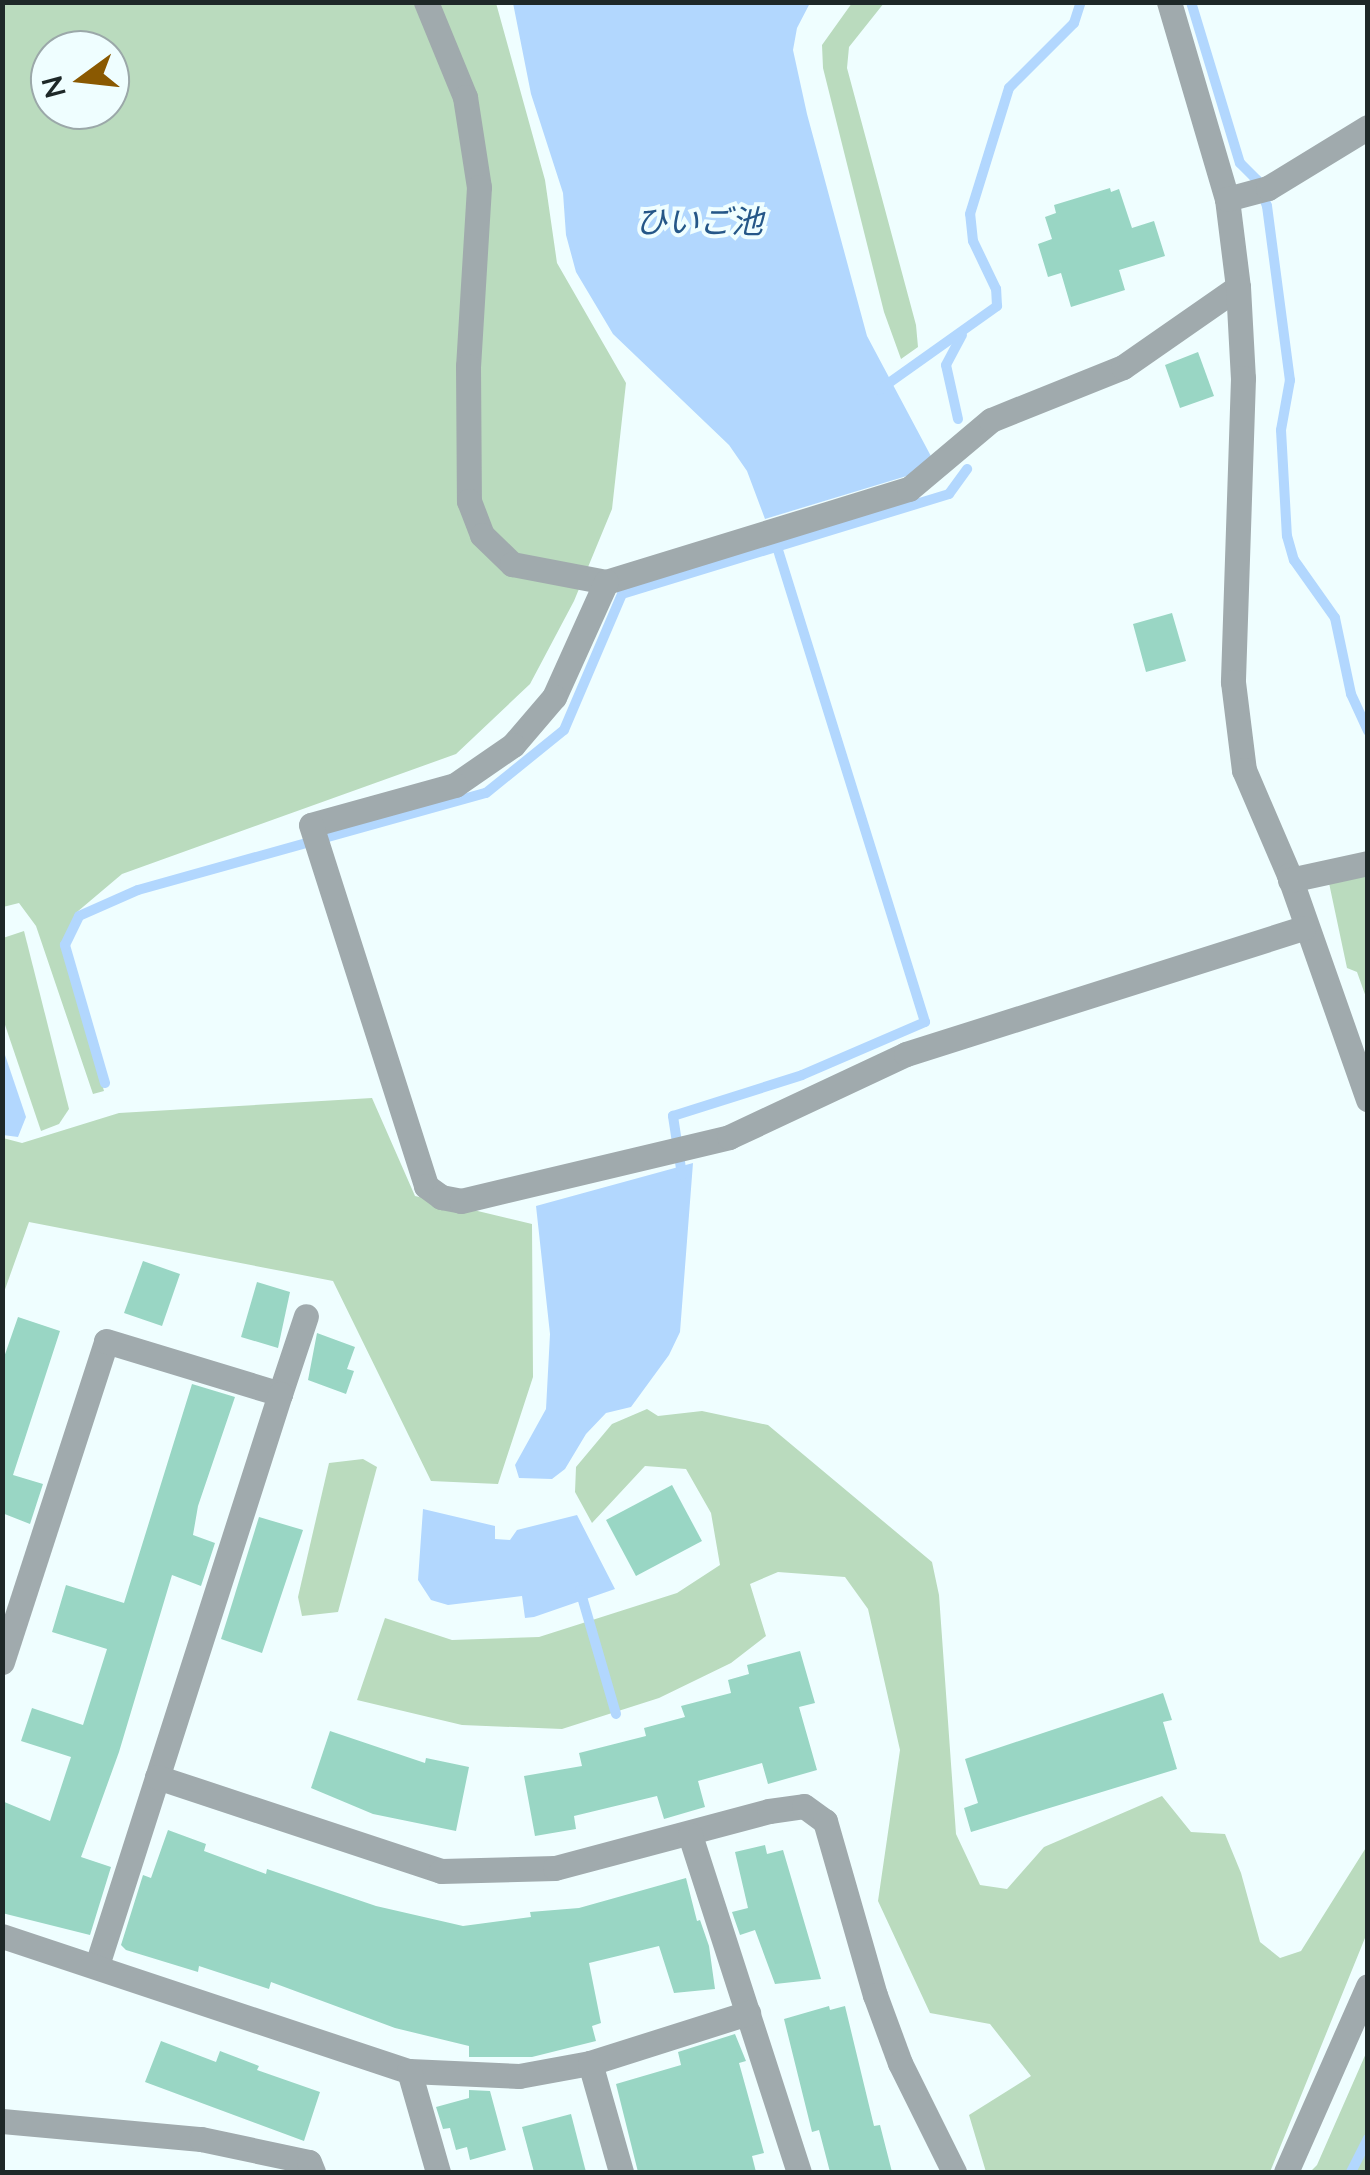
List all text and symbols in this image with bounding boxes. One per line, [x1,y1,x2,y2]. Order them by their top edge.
north arrow [30,30,130,130]
text: N [34,72,72,102]
water label: ひいご池 [635,202,763,240]

